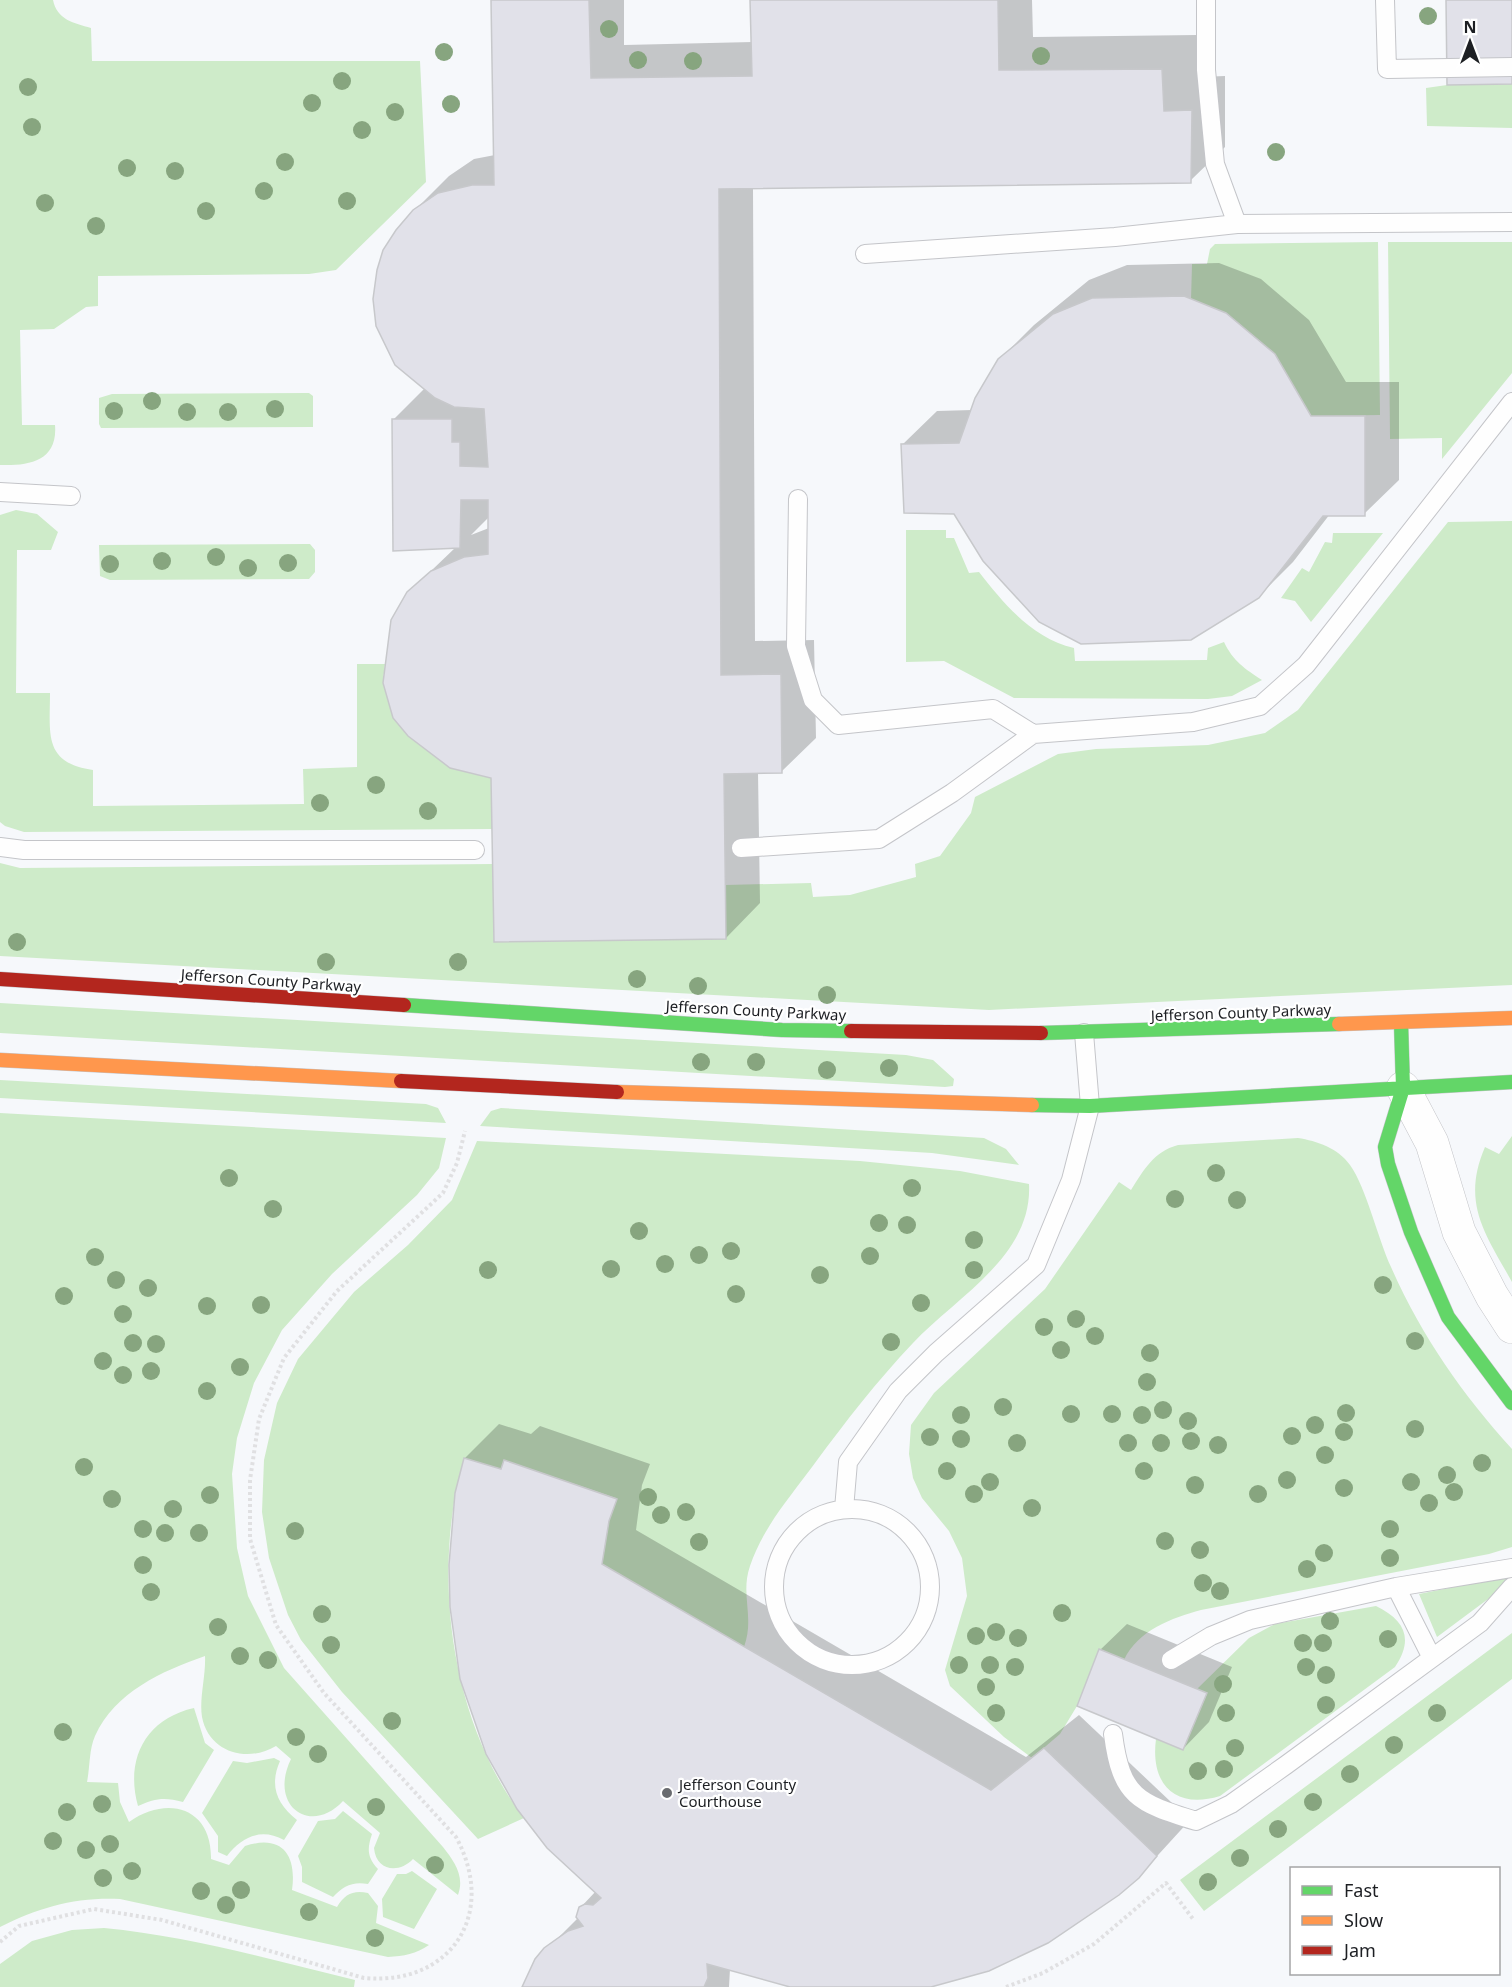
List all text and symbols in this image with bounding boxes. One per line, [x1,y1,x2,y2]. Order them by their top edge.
north arrow [1440,12,1500,72]
text: N [1463,16,1477,38]
street label: Jefferson County Parkway [178,964,362,996]
street label: Jefferson County Parkway [663,995,847,1025]
street label: Jefferson County Parkway [1148,999,1332,1025]
place label: Jefferson County Courthouse [677,1774,796,1811]
marker: Jefferson County Courthouse [660,1786,674,1800]
legend [1290,1867,1500,1975]
text: Fast [1344,1878,1379,1902]
text: Slow [1344,1908,1383,1932]
text: Jam [1342,1938,1376,1962]

